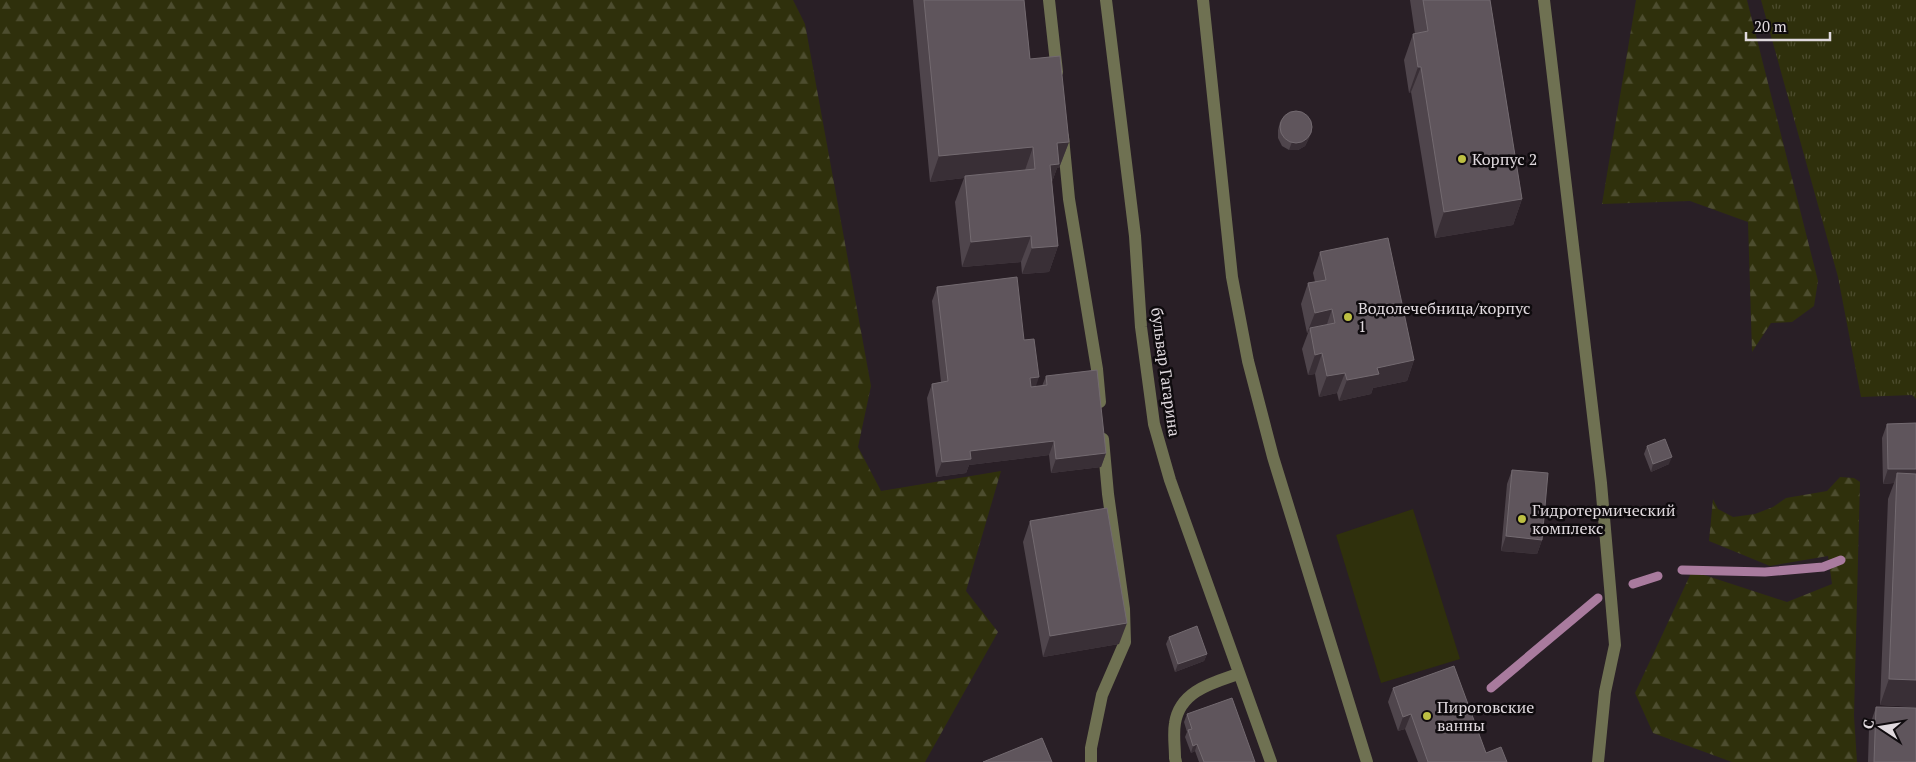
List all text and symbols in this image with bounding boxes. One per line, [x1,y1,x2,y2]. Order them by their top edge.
scale bar [1746,10,1830,42]
text: 20 m [1754,16,1787,36]
place label: Корпус 2 [1472,148,1537,170]
marker: Корпус 2 [1456,153,1468,165]
place label: Водолечебница/корпус 1 [1358,297,1530,337]
street label: бульвар Гагарина [1146,306,1186,438]
marker: Водолечебница/корпус 1 [1342,311,1354,323]
place label: Гидротермический комплекс [1532,499,1676,539]
marker: Гидротермический комплекс [1516,513,1528,525]
place label: Пироговские ванны [1437,696,1534,736]
north arrow [1856,702,1906,752]
marker: Пироговские ванны [1421,710,1433,722]
text: С [1858,718,1878,731]

